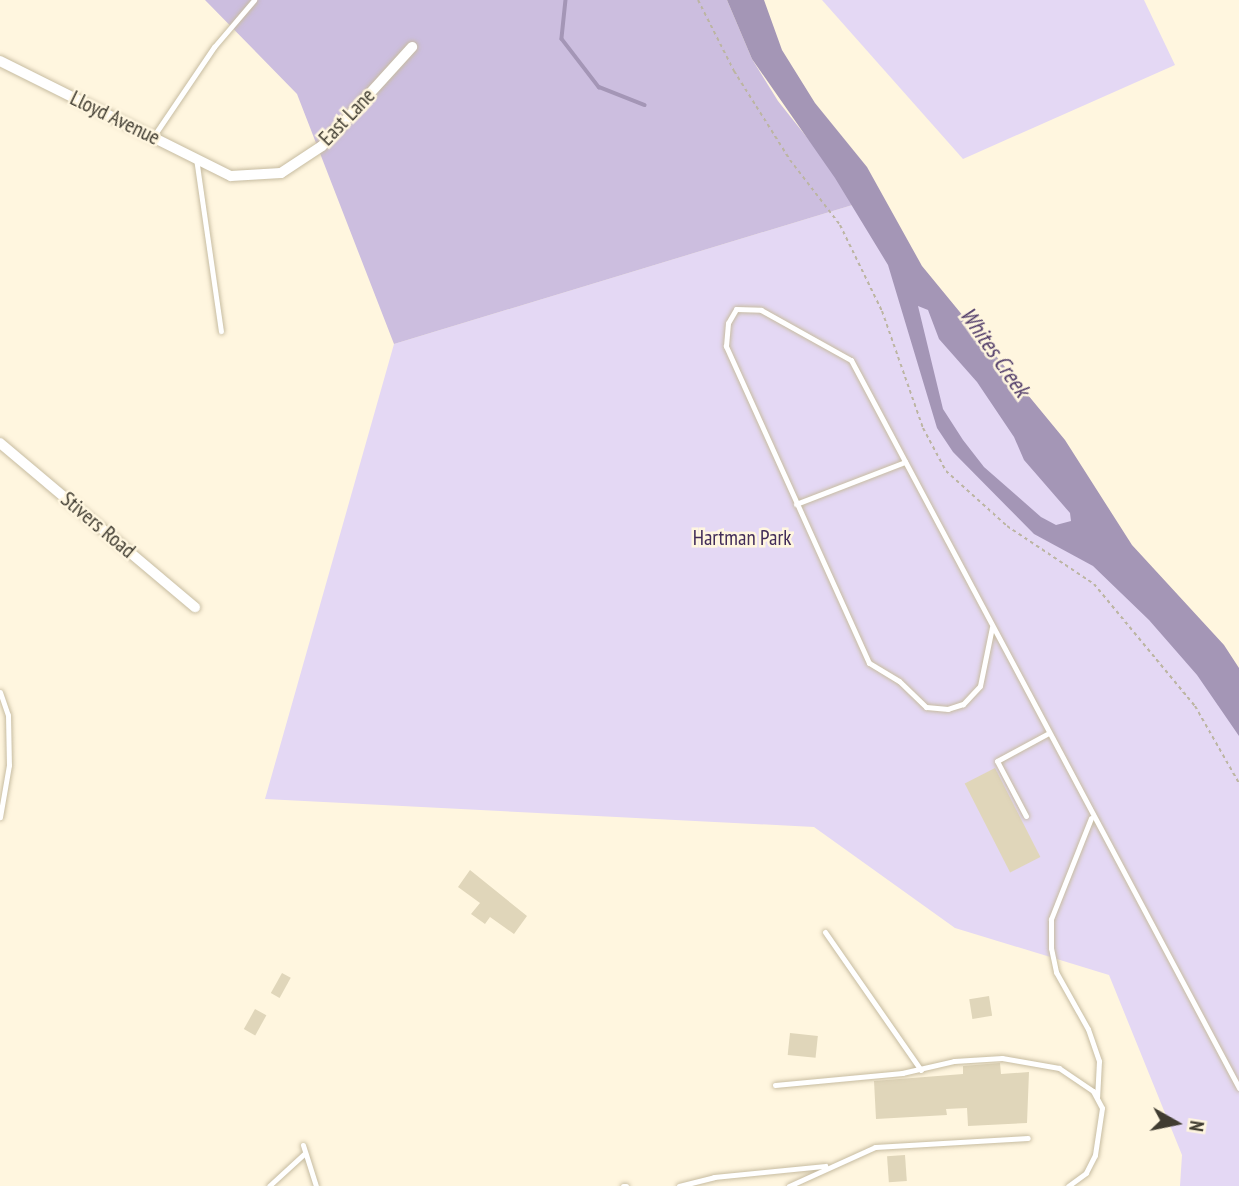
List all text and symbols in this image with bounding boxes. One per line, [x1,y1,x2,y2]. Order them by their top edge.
street label: East Lane [314,83,380,151]
street label: Lloyd Avenue [66,85,164,151]
water label: Whites Creek [954,302,1036,402]
street label: Stivers Road [56,487,140,563]
park label: Hartman Park [693,525,791,551]
north arrow [1141,1088,1211,1158]
text: N [1184,1119,1209,1133]

